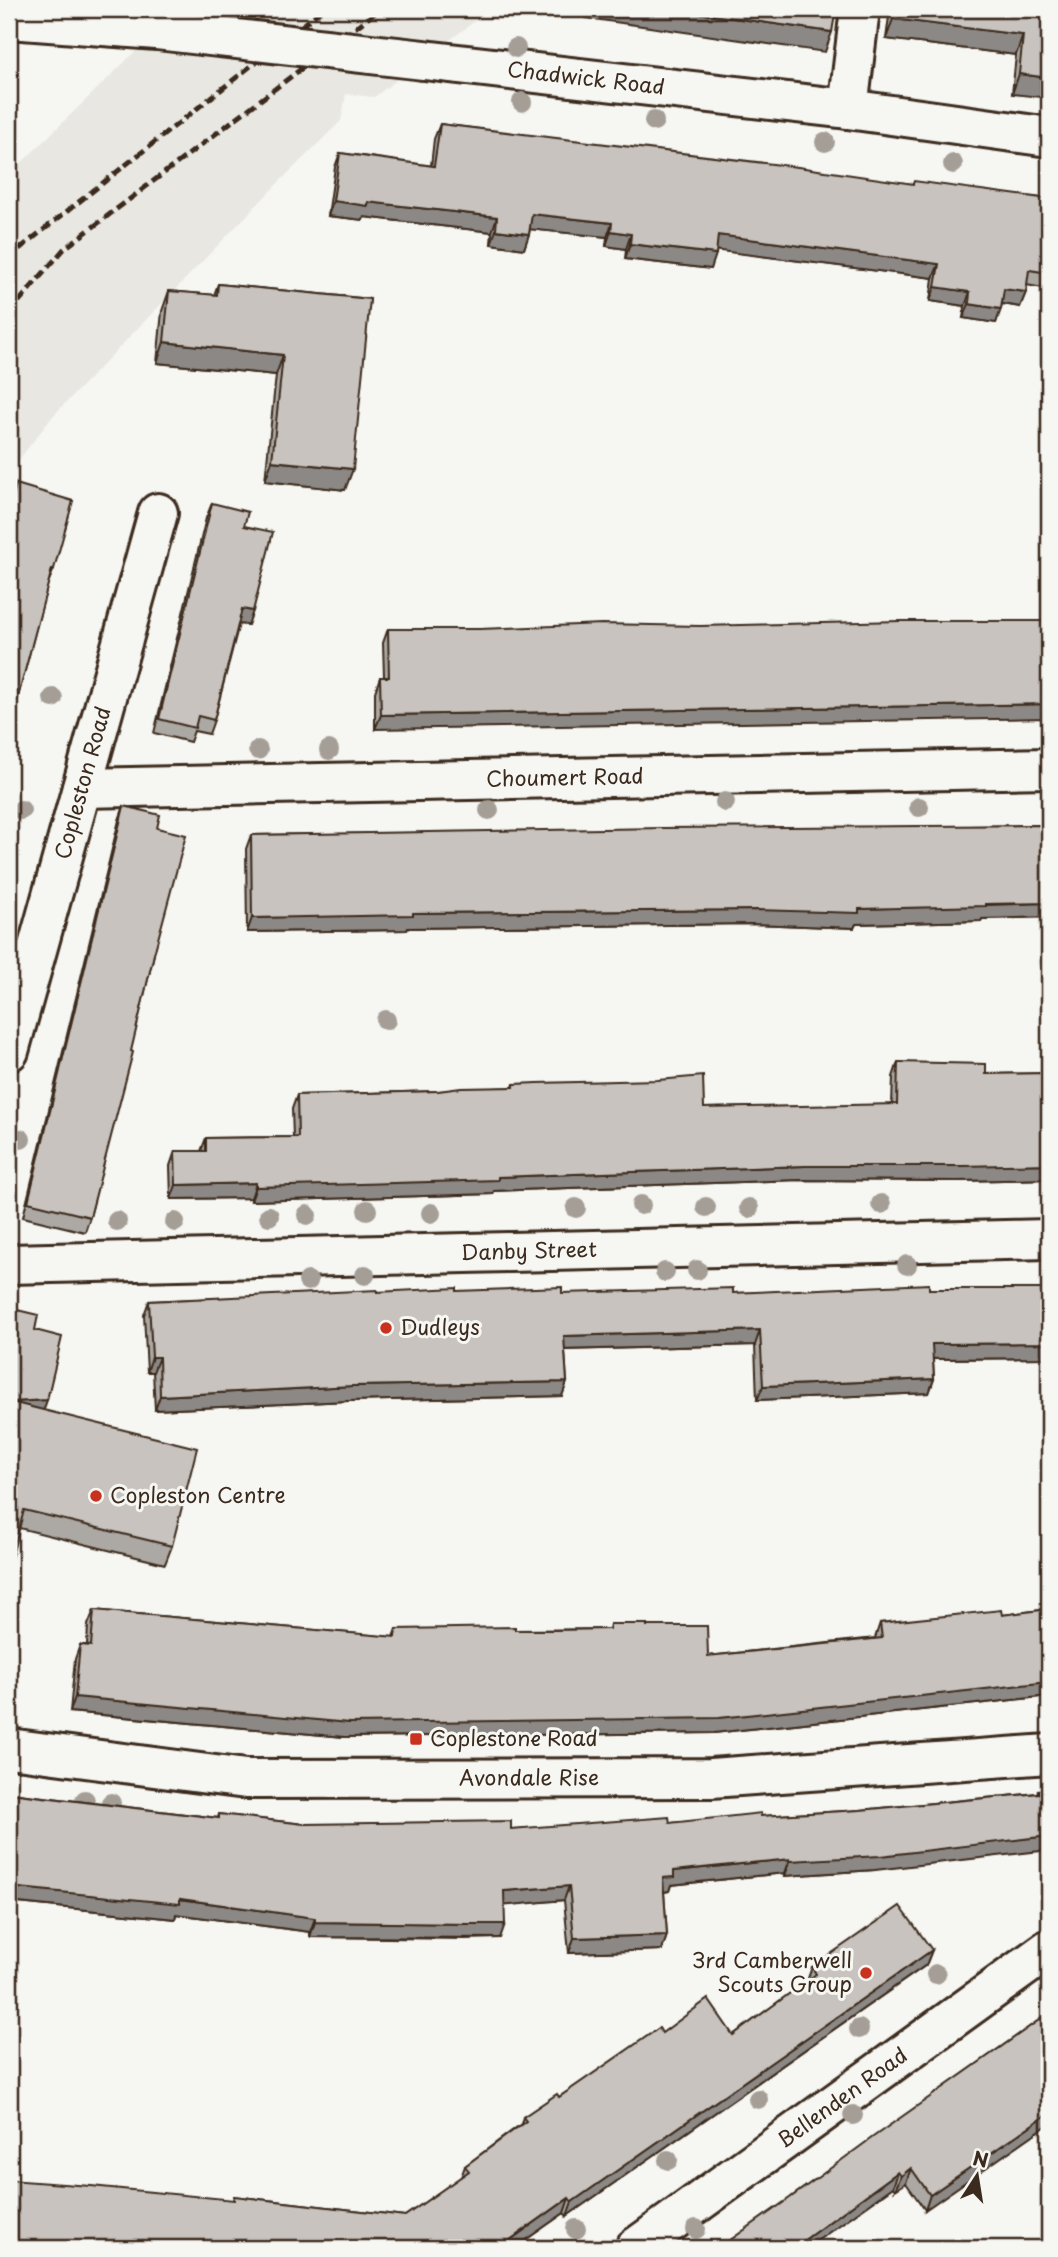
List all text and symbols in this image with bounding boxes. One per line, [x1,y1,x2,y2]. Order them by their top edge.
street label: Chadwick Road [506,52,667,102]
street label: Copleston Road [45,702,118,863]
street label: Choumert Road [486,758,644,794]
street label: Danby Street [460,1232,597,1267]
place label: Dudleys [400,1310,480,1342]
marker: Dudleys [378,1320,394,1336]
place label: Copleston Centre [110,1478,286,1510]
marker: Copleston Centre [88,1488,104,1504]
place label: Coplestone Road [430,1721,598,1753]
marker: Coplestone Road [408,1731,424,1747]
street label: Avondale Rise [459,1760,599,1793]
place label: 3rd Camberwell Scouts Group [692,1943,852,1999]
marker: 3rd Camberwell Scouts Group [858,1965,874,1981]
street label: Bellenden Road [770,2038,913,2155]
north arrow [942,2142,1012,2212]
text: N [970,2143,991,2174]

